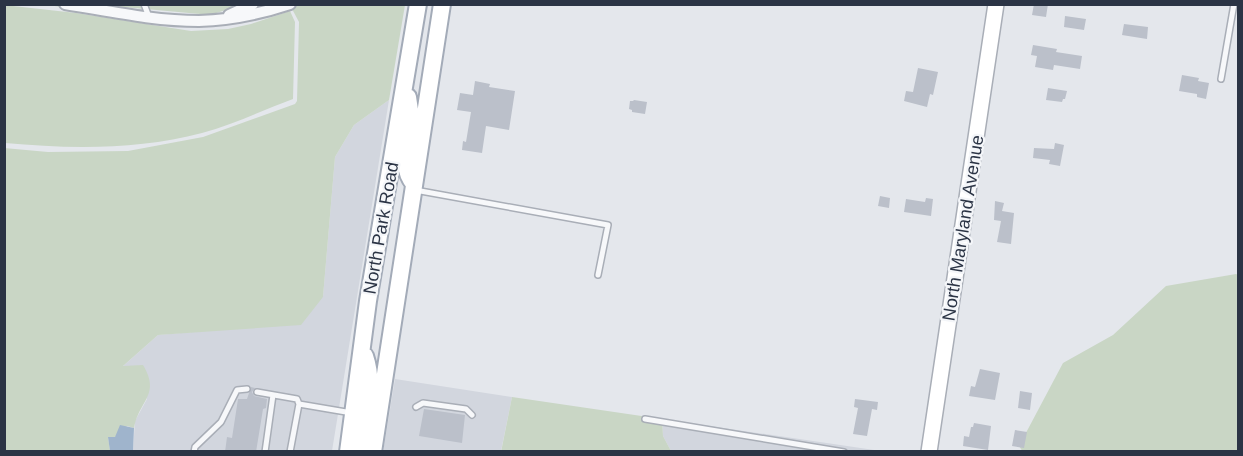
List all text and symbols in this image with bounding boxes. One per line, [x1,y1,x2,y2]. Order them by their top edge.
street label: North Maryland Avenue [938,134,988,322]
street label: North Park Road [360,160,402,296]

